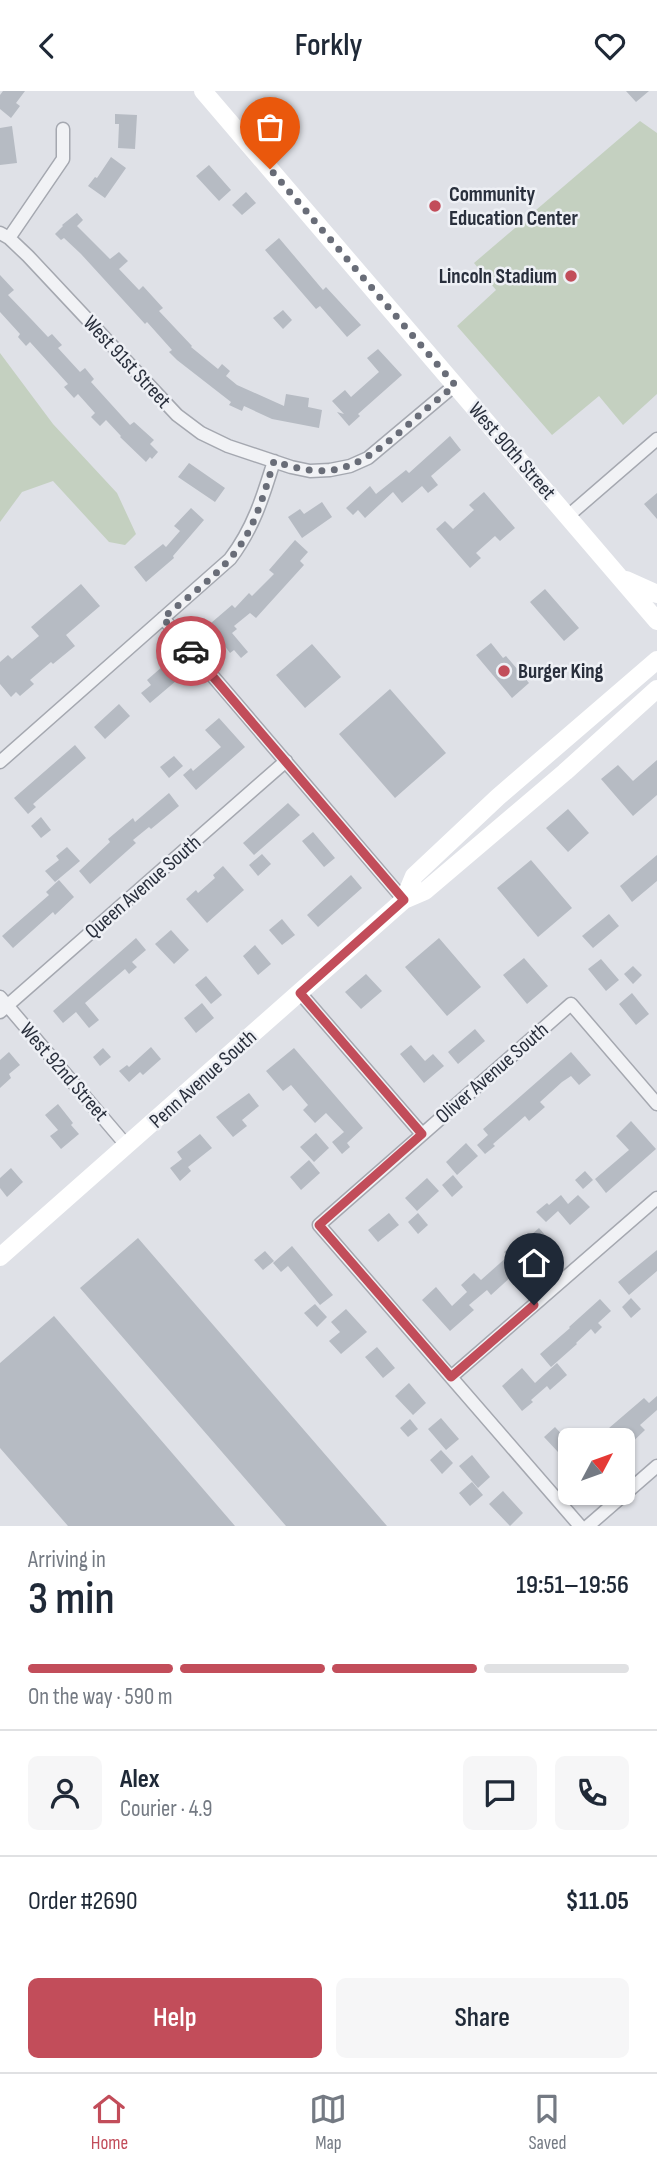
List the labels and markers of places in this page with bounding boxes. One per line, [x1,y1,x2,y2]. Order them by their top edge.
pin [240,97,300,169]
place label: Community Education Center [449,182,578,231]
marker: Community Education Center [427,198,443,214]
place label: Lincoln Stadium [439,264,557,289]
marker: Lincoln Stadium [563,268,579,284]
place label: Burger King [518,659,604,684]
marker: Burger King [496,663,512,679]
pin [504,1233,564,1305]

